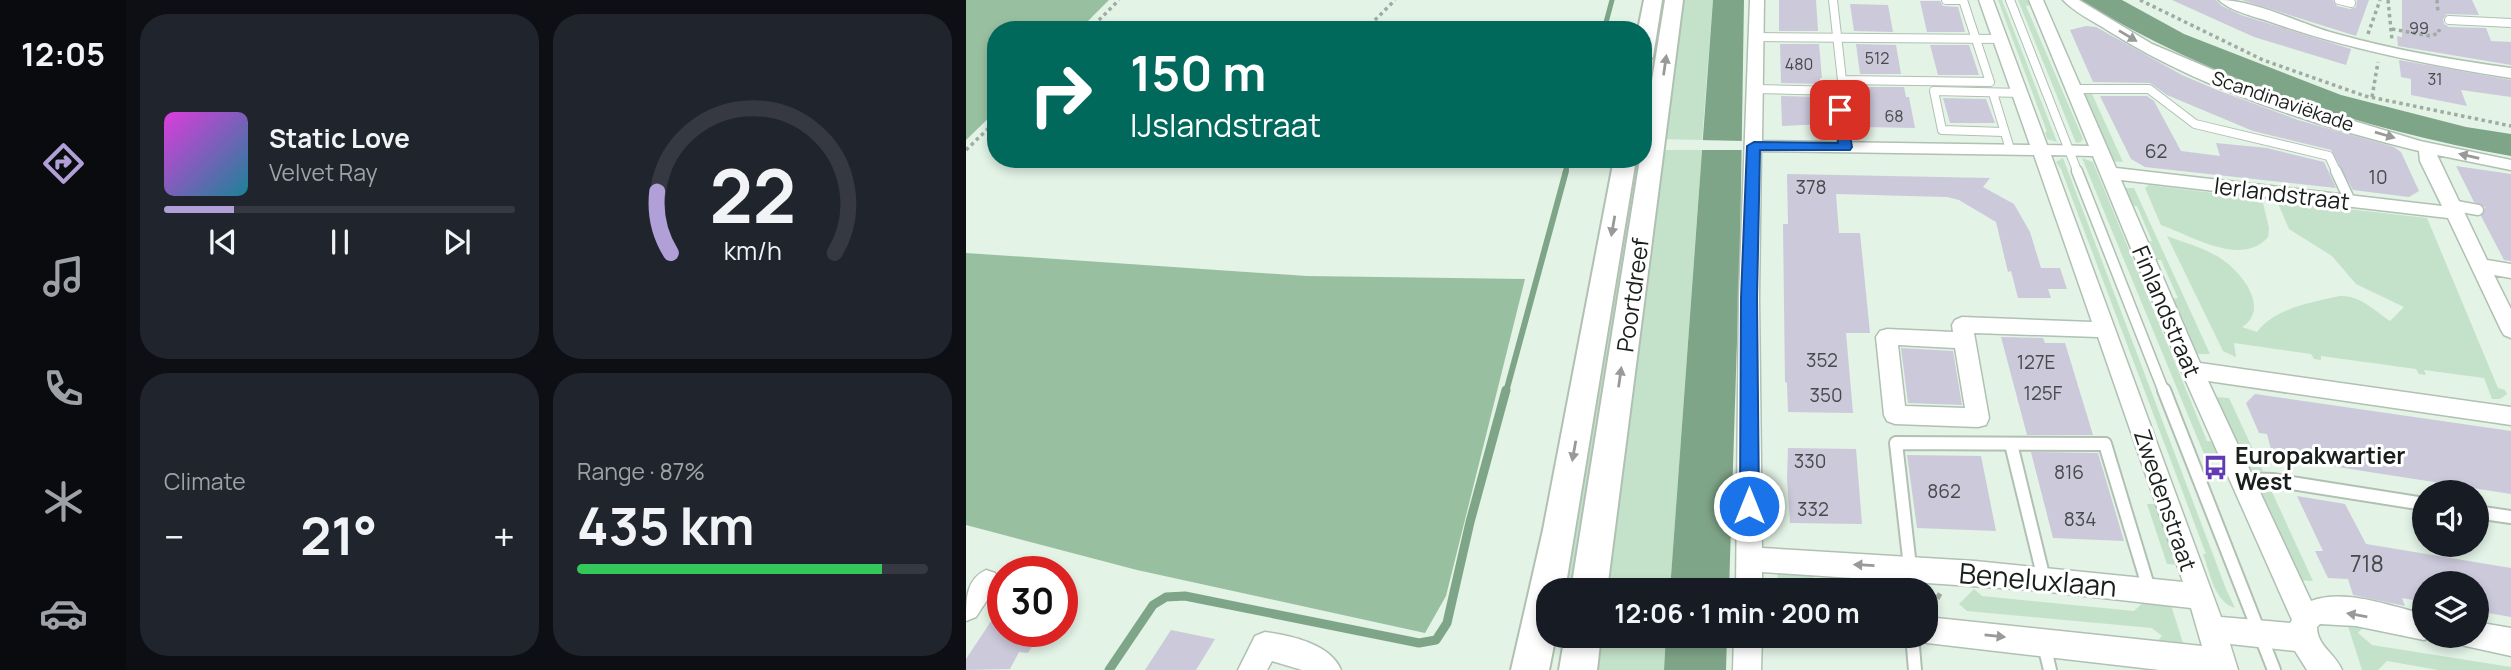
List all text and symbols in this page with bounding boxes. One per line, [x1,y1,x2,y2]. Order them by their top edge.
house number: 99 [2409,17,2429,39]
one-way arrow [2118,30,2137,42]
text: 12:05 [21,32,105,76]
text: 150 m [1130,39,1266,106]
house number: 512 [1865,47,1889,69]
icon: right [1015,49,1106,140]
house number: 480 [1785,53,1813,75]
one-way arrow [1660,54,1671,76]
street label: Scandinaviëkade [2208,65,2358,137]
house number: 31 [2427,68,2443,90]
pin [1810,80,1870,140]
icon: arrive [1821,91,1859,129]
text: IJslandstraat [1130,103,1321,147]
house number: 68 [1884,105,1904,127]
text: Static Love [269,120,410,156]
one-way arrow [2375,131,2396,141]
house number: 62 [2145,138,2167,164]
icon: directions [39,139,88,188]
text: 22 [709,145,796,245]
one-way arrow [2458,150,2480,161]
text: Velvet Ray [269,156,378,188]
house number: 10 [2368,164,2388,190]
street label: Ierlandstraat [2212,169,2352,217]
house number: 378 [1795,174,1827,200]
one-way arrow [1608,216,1619,238]
icon: previous [204,223,242,261]
icon: pause [321,223,359,261]
icon: next [438,223,476,261]
text: km/h [723,233,782,268]
street label: Poortdreef [1608,236,1656,354]
street label: Finlandstraat [2125,240,2209,382]
icon: music [39,252,88,301]
house number: 352 [1806,347,1838,373]
house number: 127E [2017,349,2055,375]
icon: phone [39,364,88,413]
one-way arrow [1615,366,1626,388]
house number: 125F [2024,380,2063,406]
house number: 350 [1809,382,1843,408]
street label: Zwedenstraat [2127,425,2205,575]
place label: Europakwartier West [2235,439,2405,497]
one-way arrow [1568,440,1579,462]
house number: 330 [1794,448,1826,474]
bus stop icon: Europakwartier West [2201,454,2229,482]
text: Range · 87% [577,455,705,487]
house number: 816 [2054,459,2084,485]
text: Climate [164,465,246,497]
position arrow [1712,469,1786,543]
icon: climate [39,477,88,526]
house number: 862 [1927,478,1961,504]
map controls [2412,480,2489,648]
button: sound [2412,480,2489,557]
text: 435 km [577,490,754,561]
house number: 332 [1797,496,1829,522]
text: 21° [300,500,377,571]
house number: 834 [2064,506,2096,532]
text: − [164,510,185,562]
text: + [493,510,515,562]
house number: 718 [2350,547,2384,579]
street label: Beneluxlaan [1958,553,2118,605]
speed limit sign: 30 [987,556,1078,647]
one-way arrow [1852,559,1874,570]
button: layers [2412,571,2489,648]
icon: car [39,589,88,638]
text: 12:06 · 1 min · 200 m [1614,595,1860,631]
one-way arrow [2346,609,2368,620]
one-way arrow [1984,631,2006,642]

